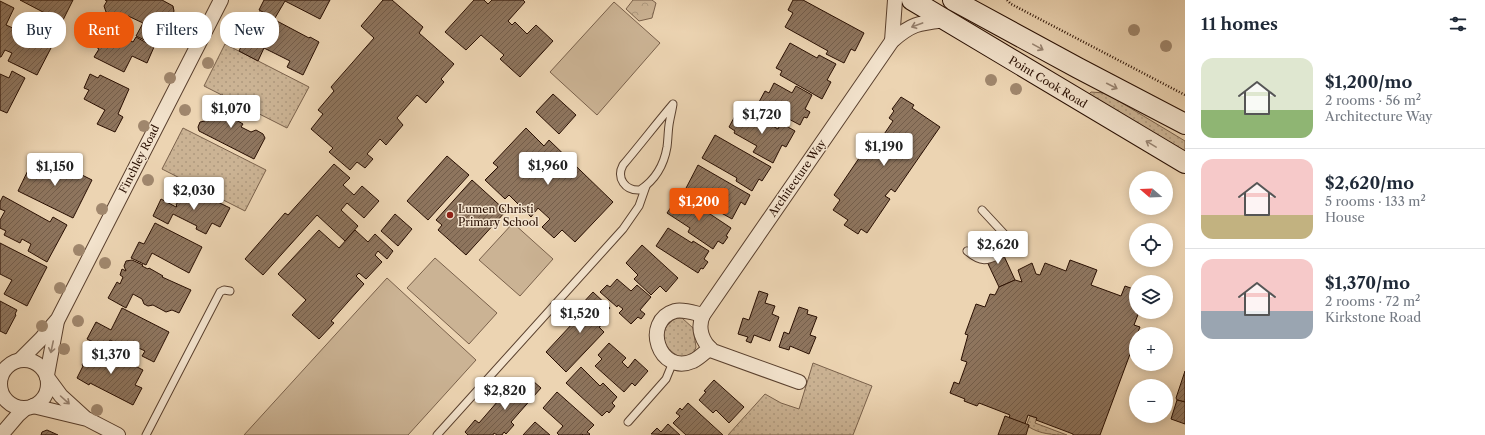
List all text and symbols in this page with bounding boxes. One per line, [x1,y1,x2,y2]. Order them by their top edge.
chip: Buy [12,12,66,48]
chip: Rent [74,12,134,48]
chip: Filters [142,12,212,48]
chip: New [220,12,279,48]
icon: filters [1447,13,1469,35]
text: 11 homes [1201,14,1278,34]
one-way arrow [911,21,923,29]
one-way arrow [1032,43,1044,51]
street label: Point Cook Road [1006,53,1090,111]
text: $1,200/mo [1325,72,1412,92]
icon: home [1233,74,1281,122]
one-way arrow [1106,83,1118,90]
text: 2 rooms · 56 m² [1325,92,1421,108]
pin: $1,070 [198,95,264,129]
text: $1,070 [211,100,251,116]
pin: $1,720 [729,101,795,135]
text: $1,720 [742,106,782,122]
text: Architecture Way [1325,108,1433,124]
street label: Finchley Road [116,122,162,196]
pin: $1,190 [851,133,917,167]
street label: Architecture Way [765,136,829,220]
text: $1,190 [865,138,903,154]
one-way arrow [1145,139,1157,147]
pin: $1,960 [515,152,581,186]
pin: $1,150 [22,153,88,187]
text: $1,960 [528,157,568,173]
text: $1,150 [36,158,74,174]
north arrow [1129,171,1173,215]
map controls [1129,171,1173,423]
text: $2,620/mo [1325,173,1414,193]
icon: home [1233,175,1281,223]
pin: $2,030 [161,177,227,211]
text: $2,030 [173,182,215,198]
pin: $1,200 [666,188,732,222]
text: $1,200 [679,193,719,209]
text: 5 rooms · 133 m² [1325,193,1426,209]
place label: Lumen Christi Primary School [458,202,539,229]
text: House [1325,209,1365,225]
marker: Lumen Christi Primary School [445,210,455,220]
button: locate [1129,223,1173,267]
pin: $2,620 [965,231,1031,265]
text: $2,620 [977,236,1019,252]
text: $1,370/mo [1325,273,1410,293]
button: layers [1129,275,1173,319]
icon: home [1233,275,1281,323]
text: 2 rooms · 72 m² [1325,293,1420,309]
pin: $1,520 [547,300,613,334]
text: $1,520 [560,305,600,321]
text: Kirkstone Road [1325,309,1421,325]
button: + [1129,327,1173,371]
one-way arrow [47,340,55,353]
pin: $1,370 [78,341,144,375]
text: $1,370 [91,346,131,362]
pin: $2,820 [472,377,538,411]
button: − [1129,379,1173,423]
text: $2,820 [484,382,526,398]
one-way arrow [60,395,70,404]

